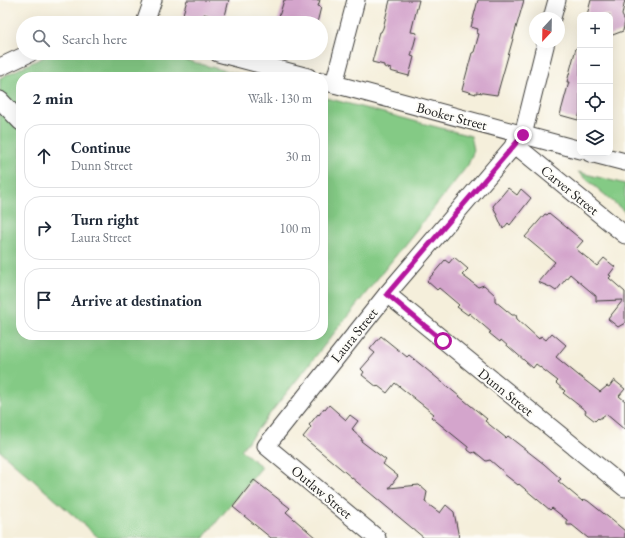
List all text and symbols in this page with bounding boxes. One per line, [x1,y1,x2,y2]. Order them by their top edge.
north arrow [529,12,565,48]
map controls [577,12,613,156]
button: + [577,12,613,48]
search box [16,16,328,60]
icon: search [30,27,52,49]
text: Search here [62,29,127,48]
button: − [577,48,613,84]
button: locate [577,84,613,120]
text: 2 min [32,87,73,109]
text: Walk · 130 m [248,90,312,107]
street label: Booker Street [415,98,490,134]
button: layers [577,120,613,156]
route end [514,126,532,144]
text: Continue [71,138,131,157]
icon: ahead [33,145,55,167]
text: 30 m [286,148,311,165]
text: Dunn Street [71,157,133,174]
street label: Carver Street [537,161,603,219]
text: Turn right [71,210,139,229]
icon: right [33,217,55,239]
text: 100 m [280,220,311,237]
text: Laura Street [71,229,131,246]
icon: arrive [33,289,55,311]
text: Arrive at destination [71,291,202,310]
street label: Laura Street [327,304,382,366]
route start [434,332,452,350]
street label: Dunn Street [475,364,538,420]
street label: Outlaw Street [288,461,357,523]

